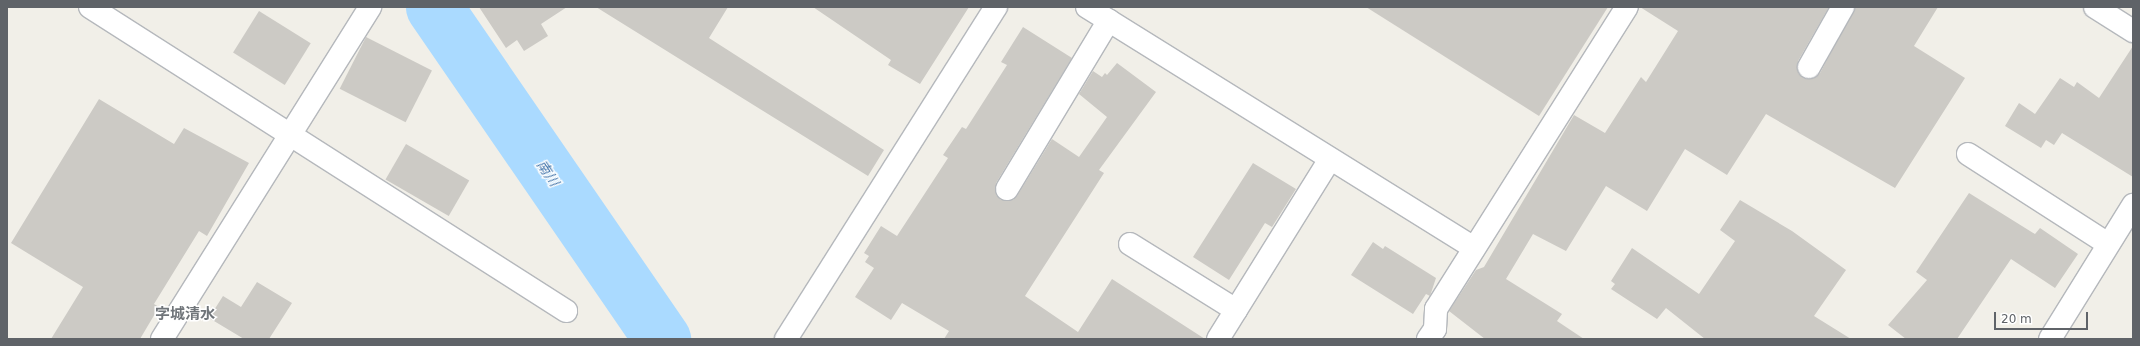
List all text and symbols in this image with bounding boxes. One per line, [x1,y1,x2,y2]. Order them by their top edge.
water label: 南川 [533,157,563,189]
scale bar [1996,304,2090,330]
district label: 字城清水 [155,306,215,324]
text: 20 m [2001,312,2032,326]

